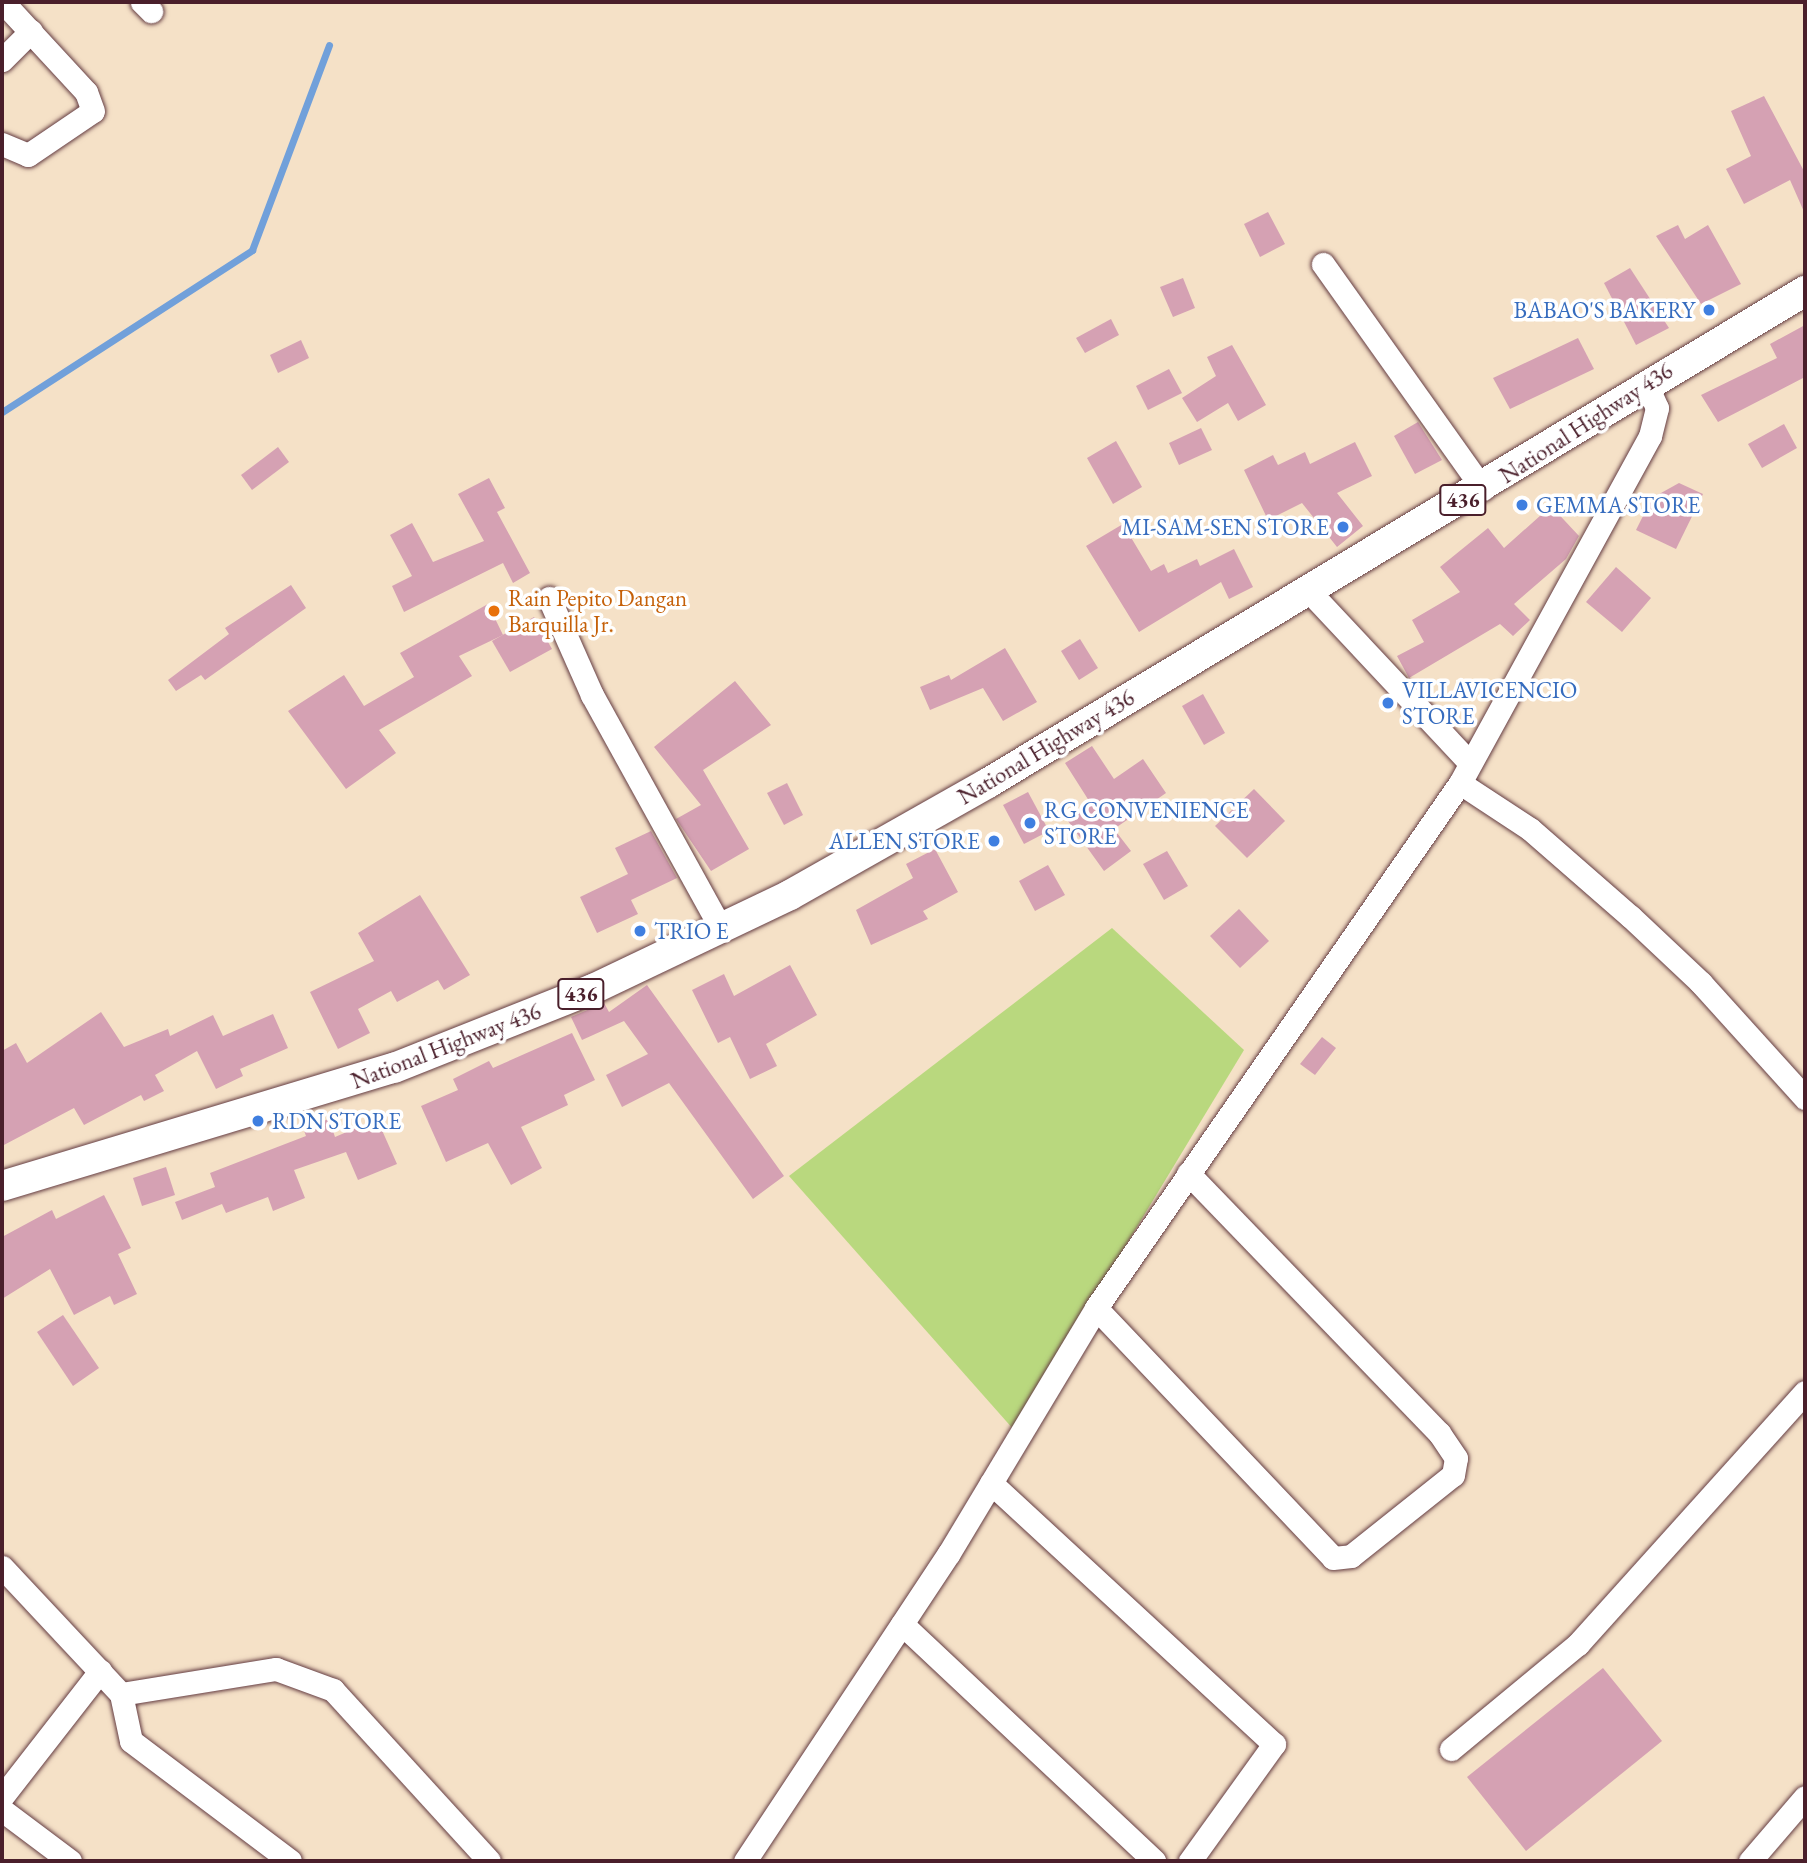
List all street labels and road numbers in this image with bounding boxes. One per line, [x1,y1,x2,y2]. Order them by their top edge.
street label: National Highway 436 [1494,357,1678,489]
road number: 436 [1438,482,1488,518]
street label: National Highway 436 [953,683,1139,811]
road number: 436 [556,976,606,1012]
street label: National Highway 436 [347,997,545,1095]

